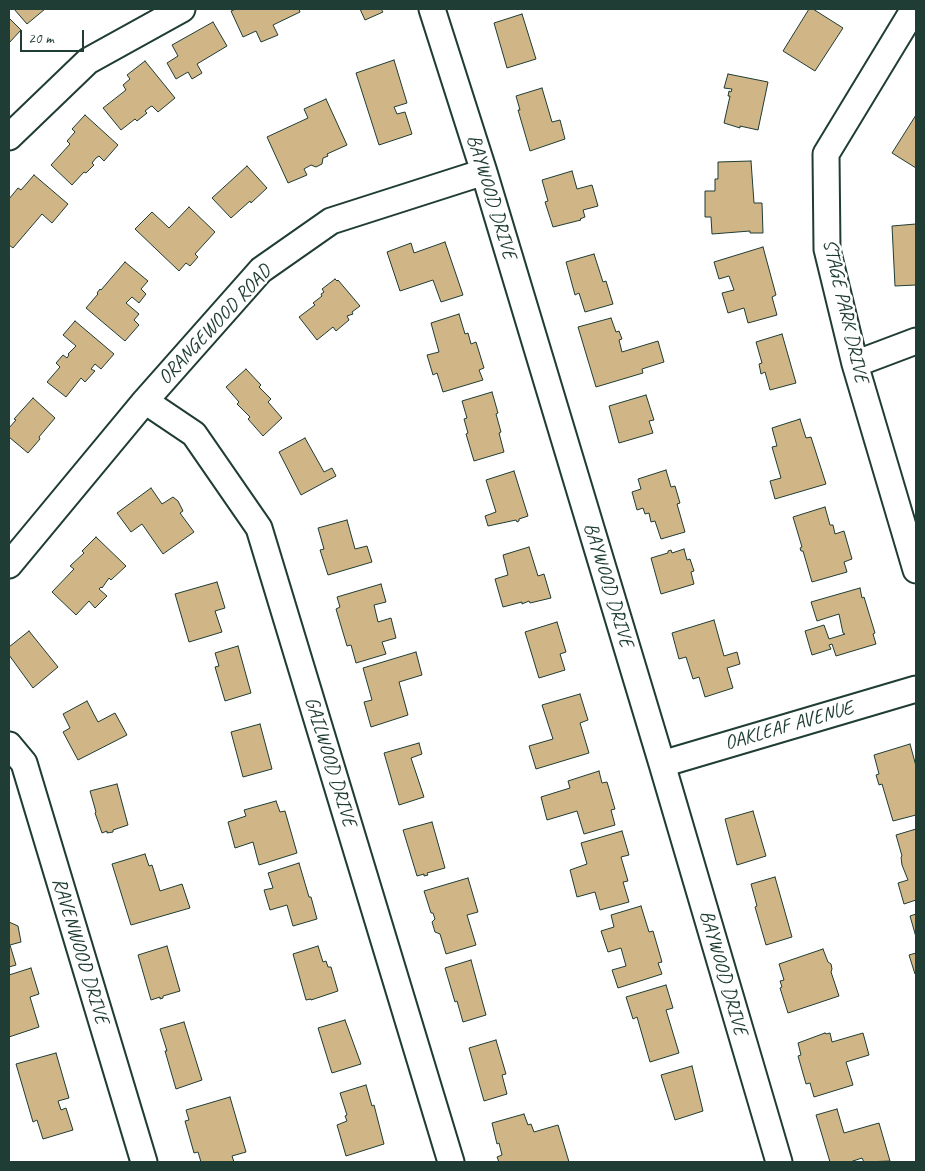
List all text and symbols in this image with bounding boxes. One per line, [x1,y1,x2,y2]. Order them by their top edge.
scale bar [22,20,86,52]
text: 20 m [28,29,54,48]
street label: BAYWOOD DRIVE [461,132,521,262]
street label: STAGE PARK DRIVE [817,237,873,385]
street label: ORANGEWOOD ROAD [153,260,277,390]
street label: BAYWOOD DRIVE [578,520,638,650]
street label: GAILWOOD DRIVE [299,694,361,830]
street label: OAKLEAF AVENUE [722,696,856,756]
street label: RAVENWOOD DRIVE [46,875,114,1027]
street label: BAYWOOD DRIVE [694,908,752,1038]

